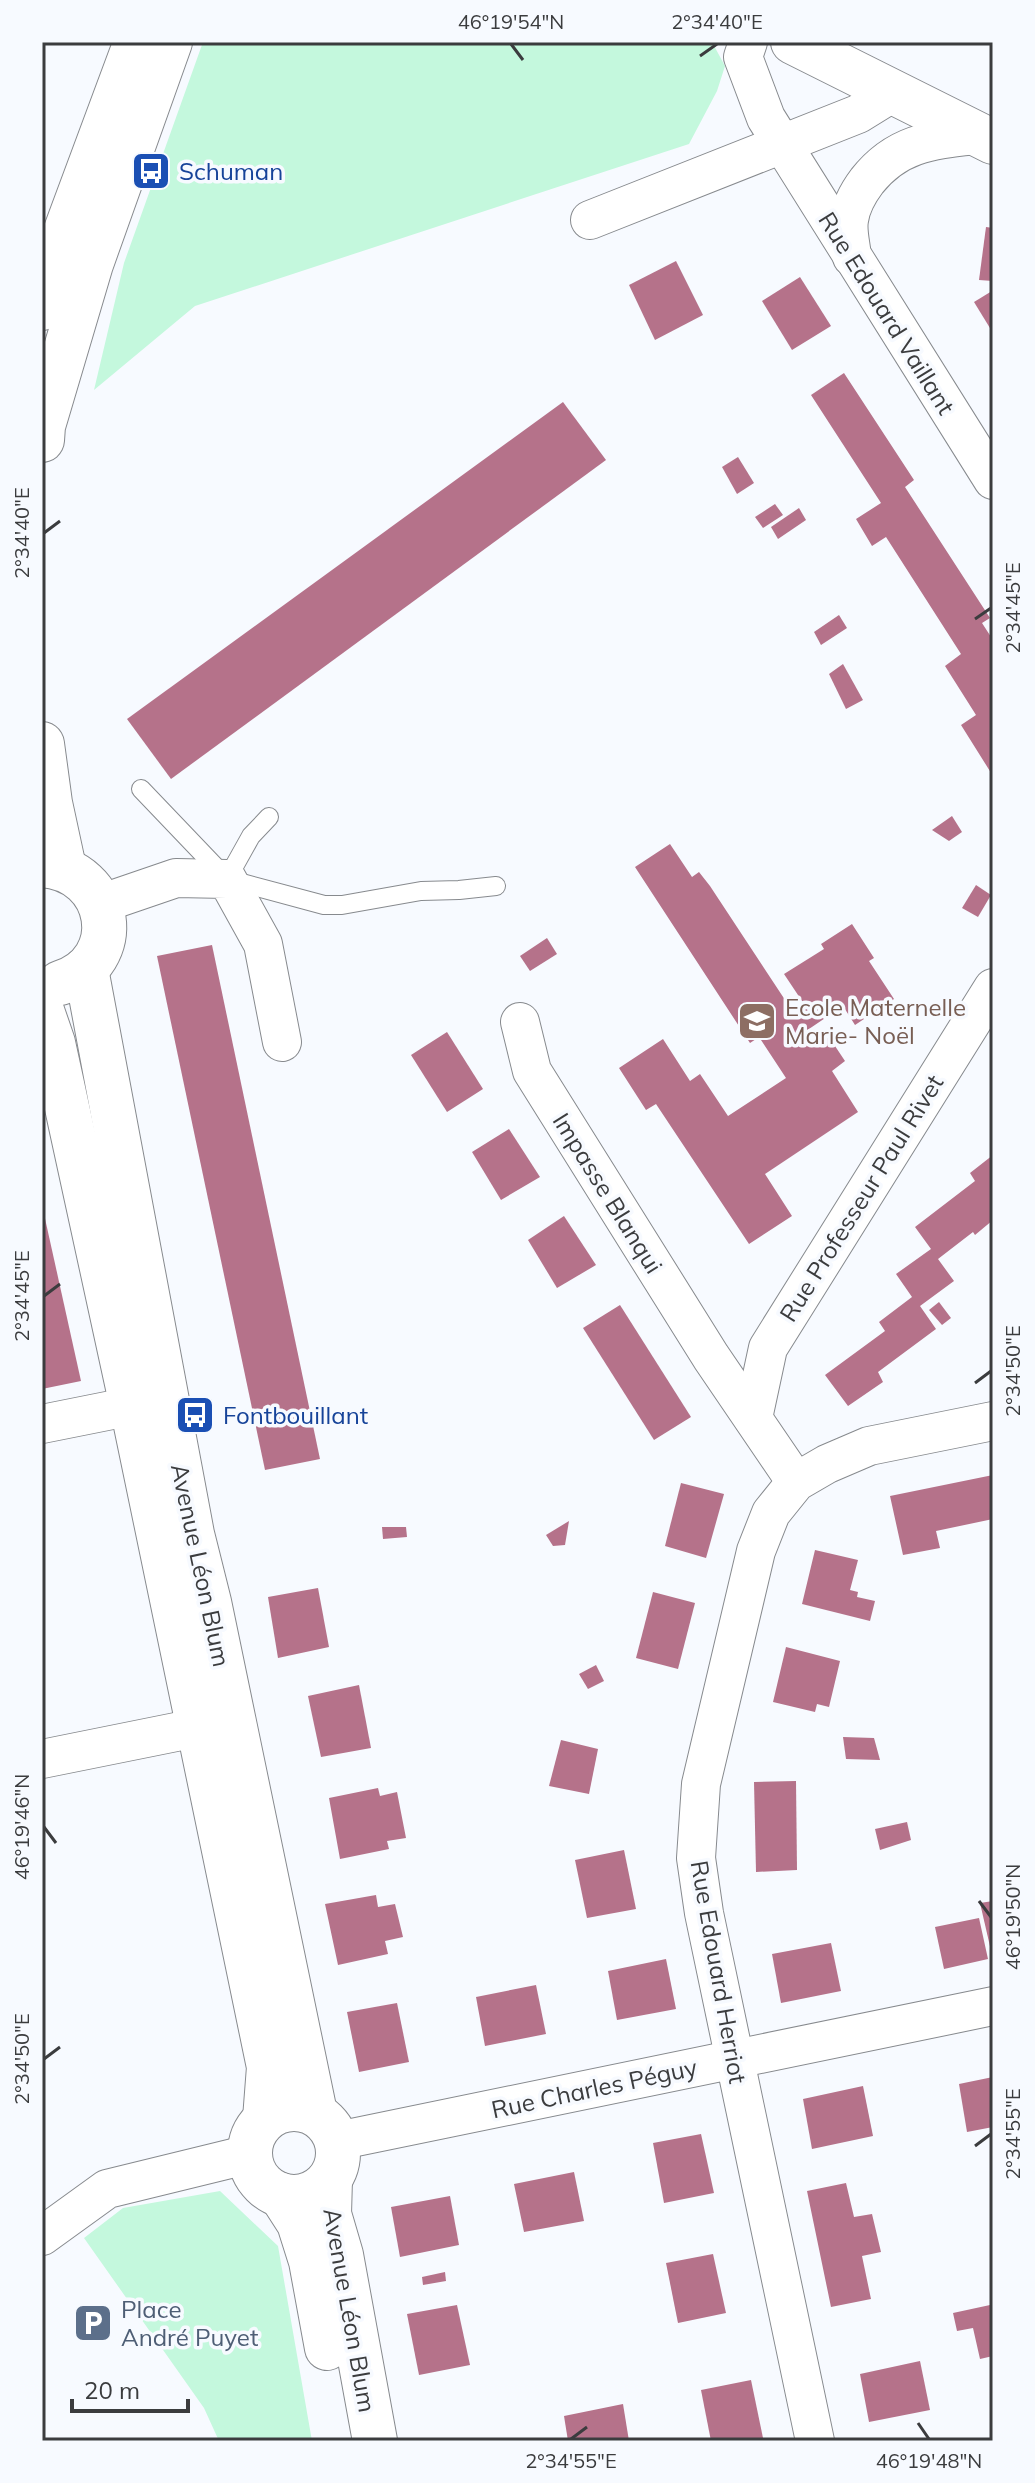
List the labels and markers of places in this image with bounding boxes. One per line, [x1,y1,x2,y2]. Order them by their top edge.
bus stop icon: Schuman [130,150,172,192]
place label: Schuman [179,156,283,186]
place label: Ecole Maternelle Marie- Noël [785,992,966,1050]
school or university icon: Ecole Maternelle Marie- Noël [736,1000,778,1042]
bus stop icon: Fontbouillant [174,1394,216,1436]
place label: Fontbouillant [223,1400,368,1430]
place label: Place André Puyet [121,2294,258,2352]
parking icon: Place André Puyet [72,2302,114,2344]

